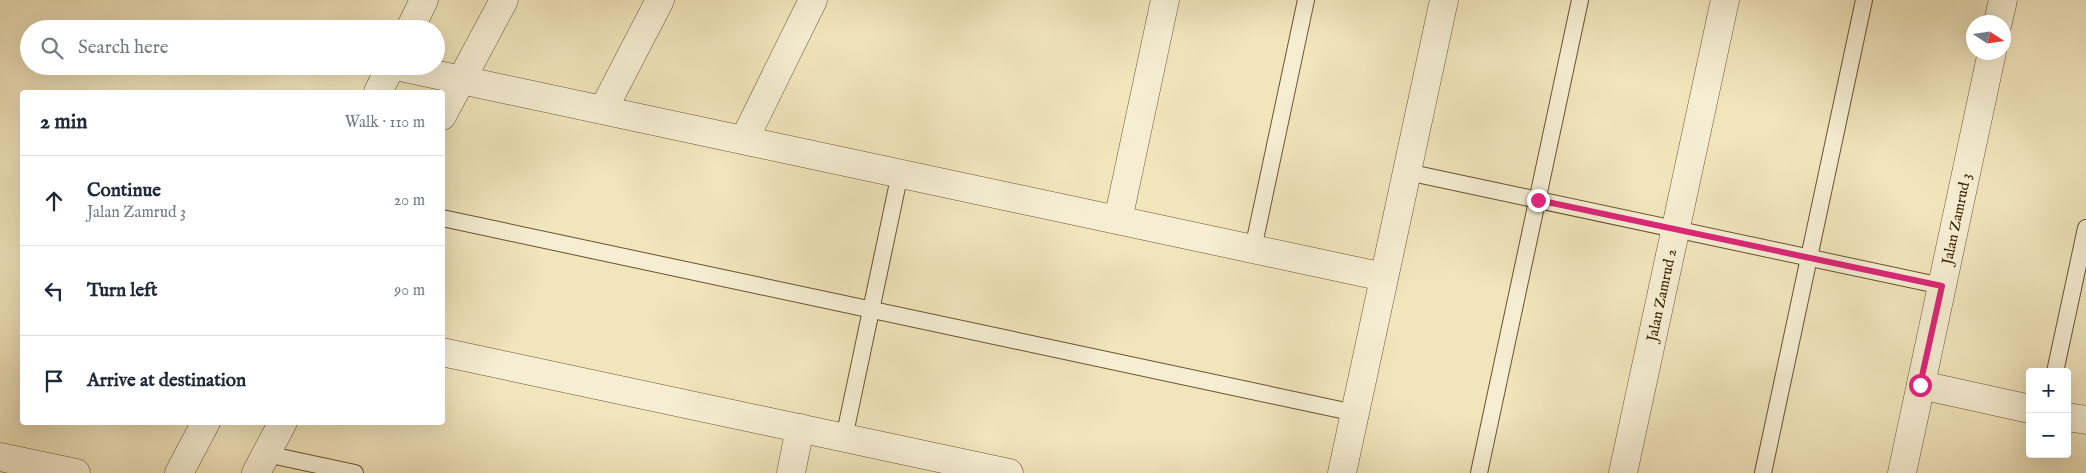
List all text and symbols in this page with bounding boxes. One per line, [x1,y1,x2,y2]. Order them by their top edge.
north arrow [1966,15,2011,60]
search box [20,20,445,75]
icon: search [38,34,66,62]
text: Search here [78,36,169,60]
text: 2 min [40,109,87,136]
text: Walk · 110 m [345,113,425,133]
street label: Jalan Zamrud 3 [1937,171,1976,268]
text: Continue [87,179,161,203]
icon: ahead [40,187,68,215]
route end [1527,189,1550,212]
text: 20 m [394,191,425,211]
text: Jalan Zamrud 3 [87,203,186,223]
street label: Jalan Zamrud 2 [1642,247,1681,345]
icon: left [40,277,68,305]
text: Turn left [87,279,158,303]
text: 90 m [394,281,425,301]
icon: arrive [40,367,68,395]
map controls [2026,368,2071,458]
button: + [2026,368,2071,413]
text: Arrive at destination [87,369,246,393]
route start [1909,374,1932,397]
button: − [2026,413,2071,458]

